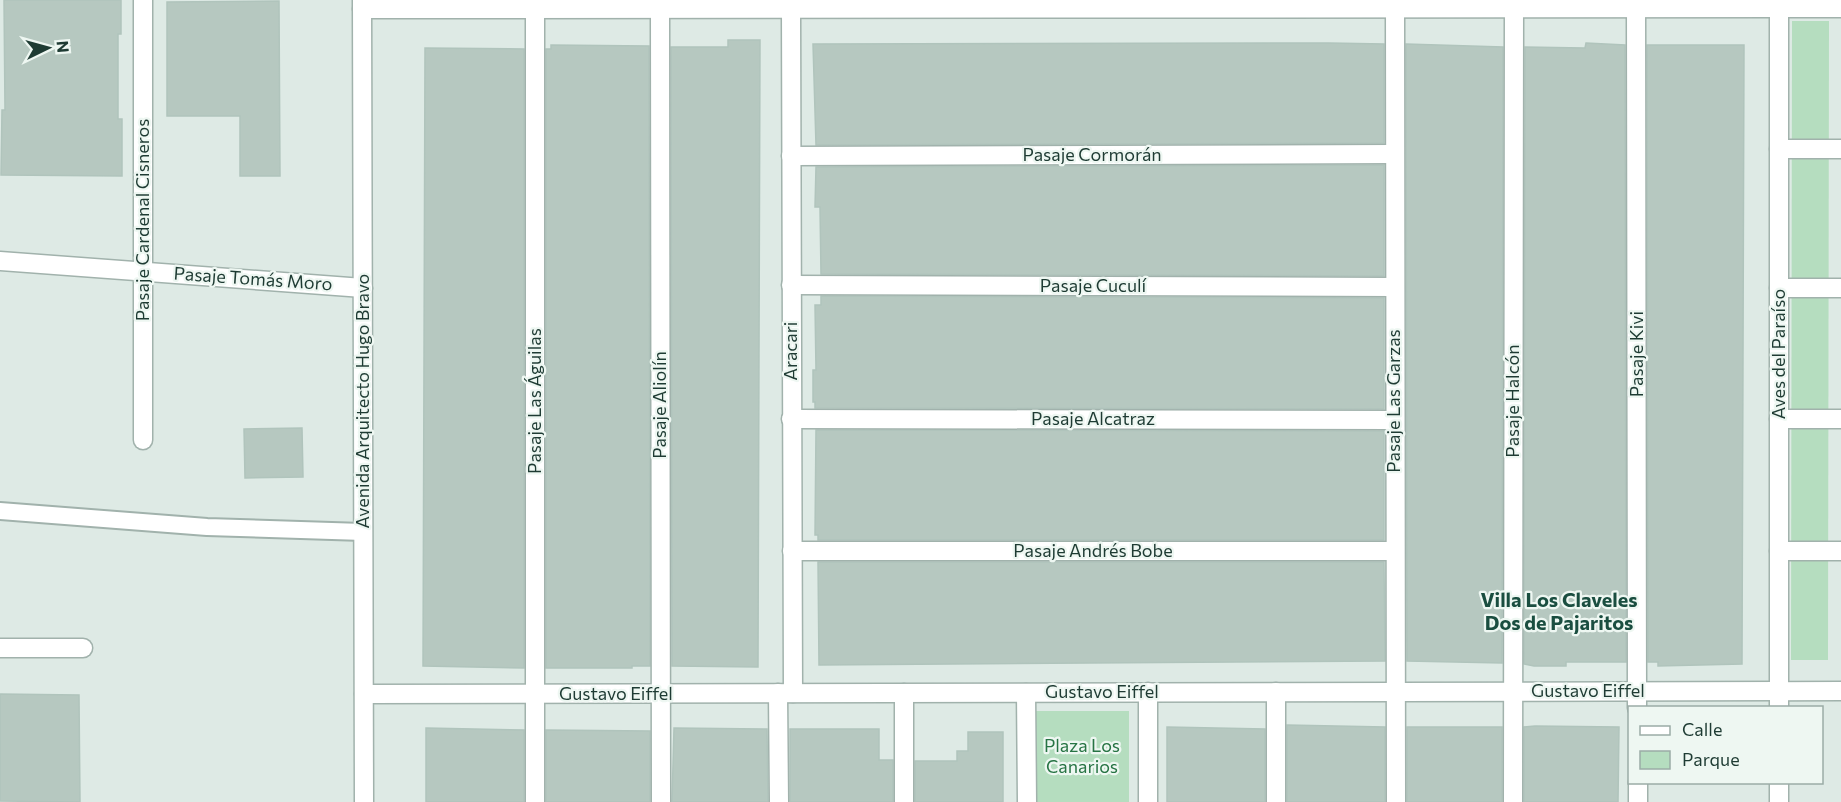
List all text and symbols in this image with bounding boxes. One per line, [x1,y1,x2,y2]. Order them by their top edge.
north arrow [18,18,78,78]
text: N [53,40,73,53]
street label: Pasaje Cardenal Cisneros [131,119,153,321]
street label: Pasaje Cormorán [1022,143,1162,165]
street label: Pasaje Tomás Moro [173,261,333,295]
street label: Avenida Arquitecto Hugo Bravo [351,274,373,528]
street label: Pasaje Cuculí [1040,274,1148,296]
street label: Aves del Paraíso [1767,289,1789,419]
street label: Pasaje Kivi [1625,311,1647,397]
street label: Aracari [779,322,801,380]
street label: Pasaje Las Águilas [523,328,545,474]
street label: Pasaje Las Garzas [1382,329,1404,473]
street label: Pasaje Halcón [1501,344,1523,458]
street label: Pasaje Aliolín [648,351,670,459]
street label: Pasaje Alcatraz [1031,407,1155,429]
street label: Pasaje Andrés Bobe [1013,539,1173,561]
district label: Villa Los Claveles Dos de Pajaritos [1480,587,1638,634]
street label: Gustavo Eiffel [1531,679,1645,701]
street label: Gustavo Eiffel [1045,680,1159,702]
street label: Gustavo Eiffel [559,682,673,704]
legend [1628,706,1823,784]
text: Calle [1682,718,1722,740]
park label: Plaza Los Canarios [1044,734,1120,777]
text: Parque [1682,748,1740,770]

